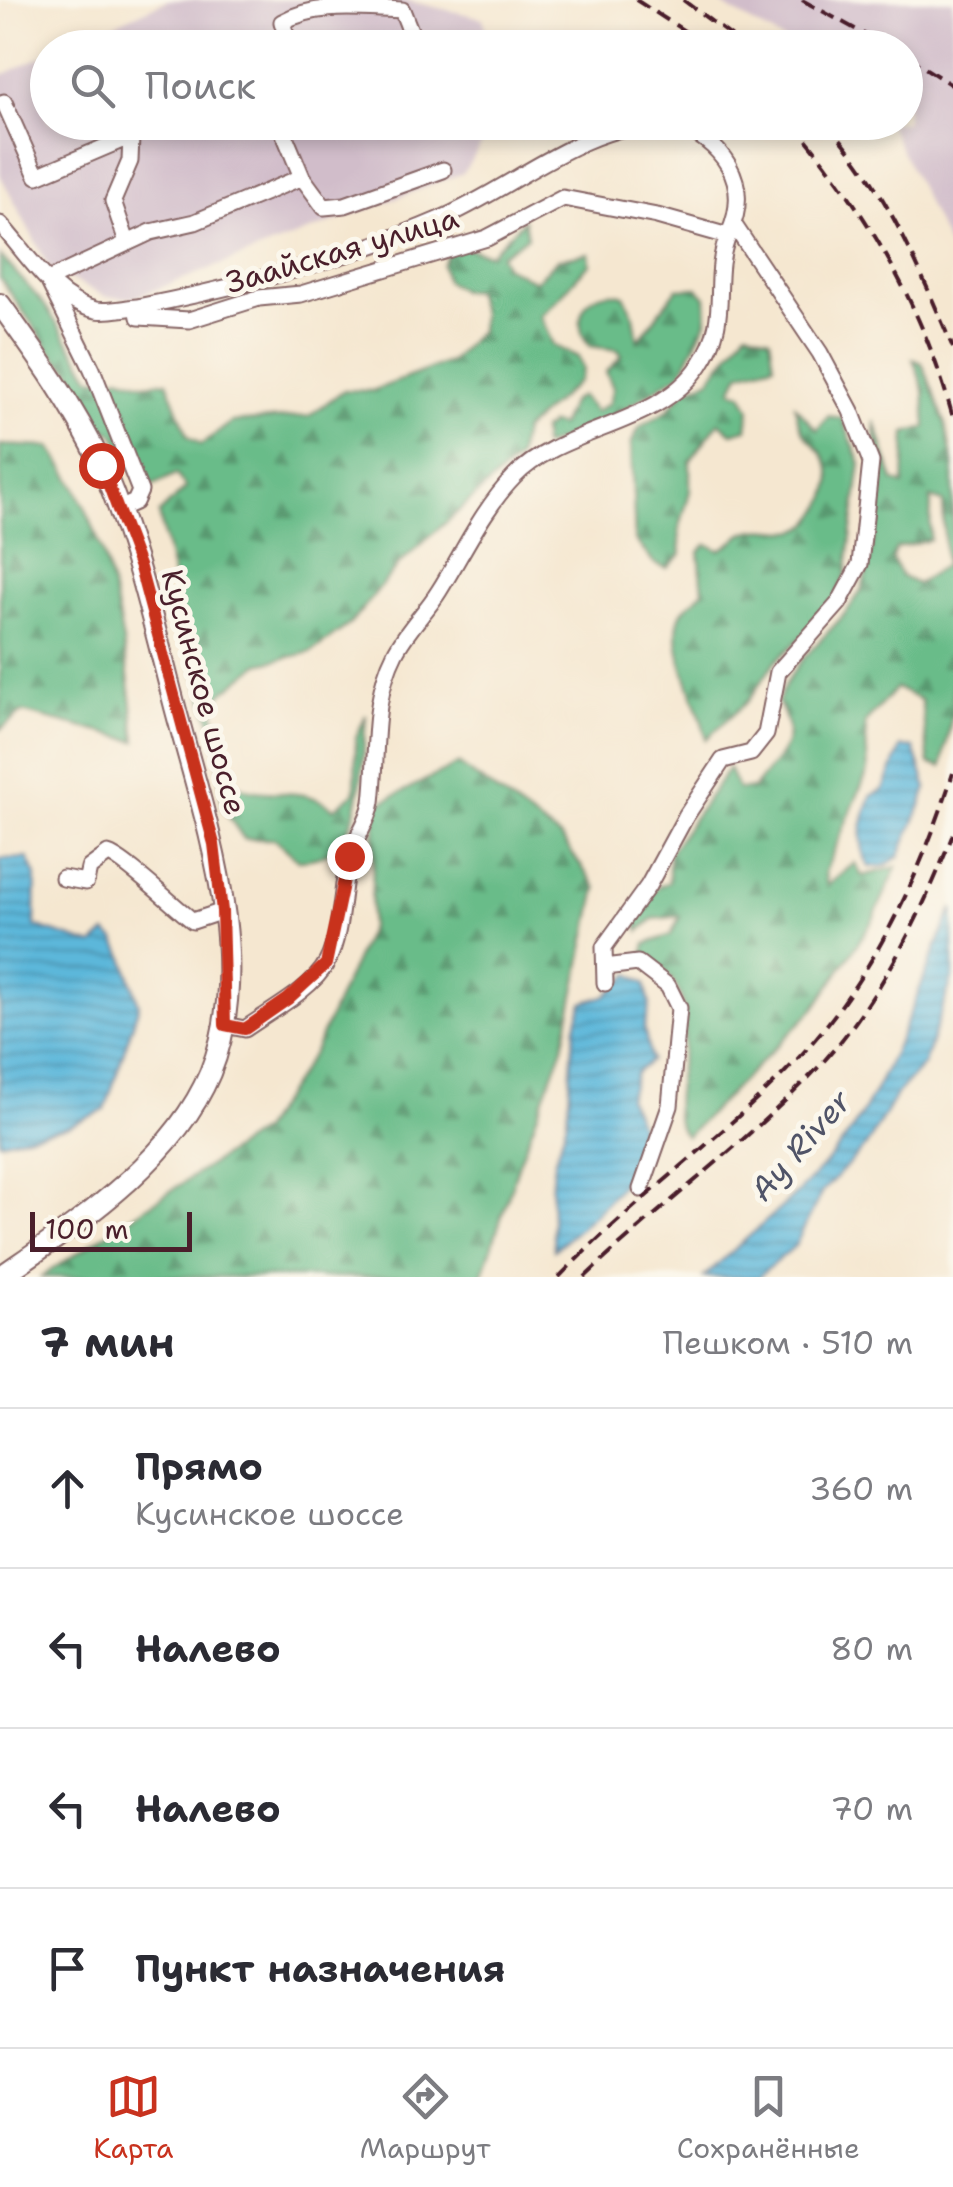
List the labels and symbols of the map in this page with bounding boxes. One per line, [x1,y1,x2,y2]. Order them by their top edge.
street label: Заайская улица [221,197,463,303]
route start [79,443,125,489]
street label: Кусинское шоссе [152,565,256,819]
route end [327,834,373,880]
water label: Ay River [740,1080,861,1210]
scale bar [30,1207,192,1252]

